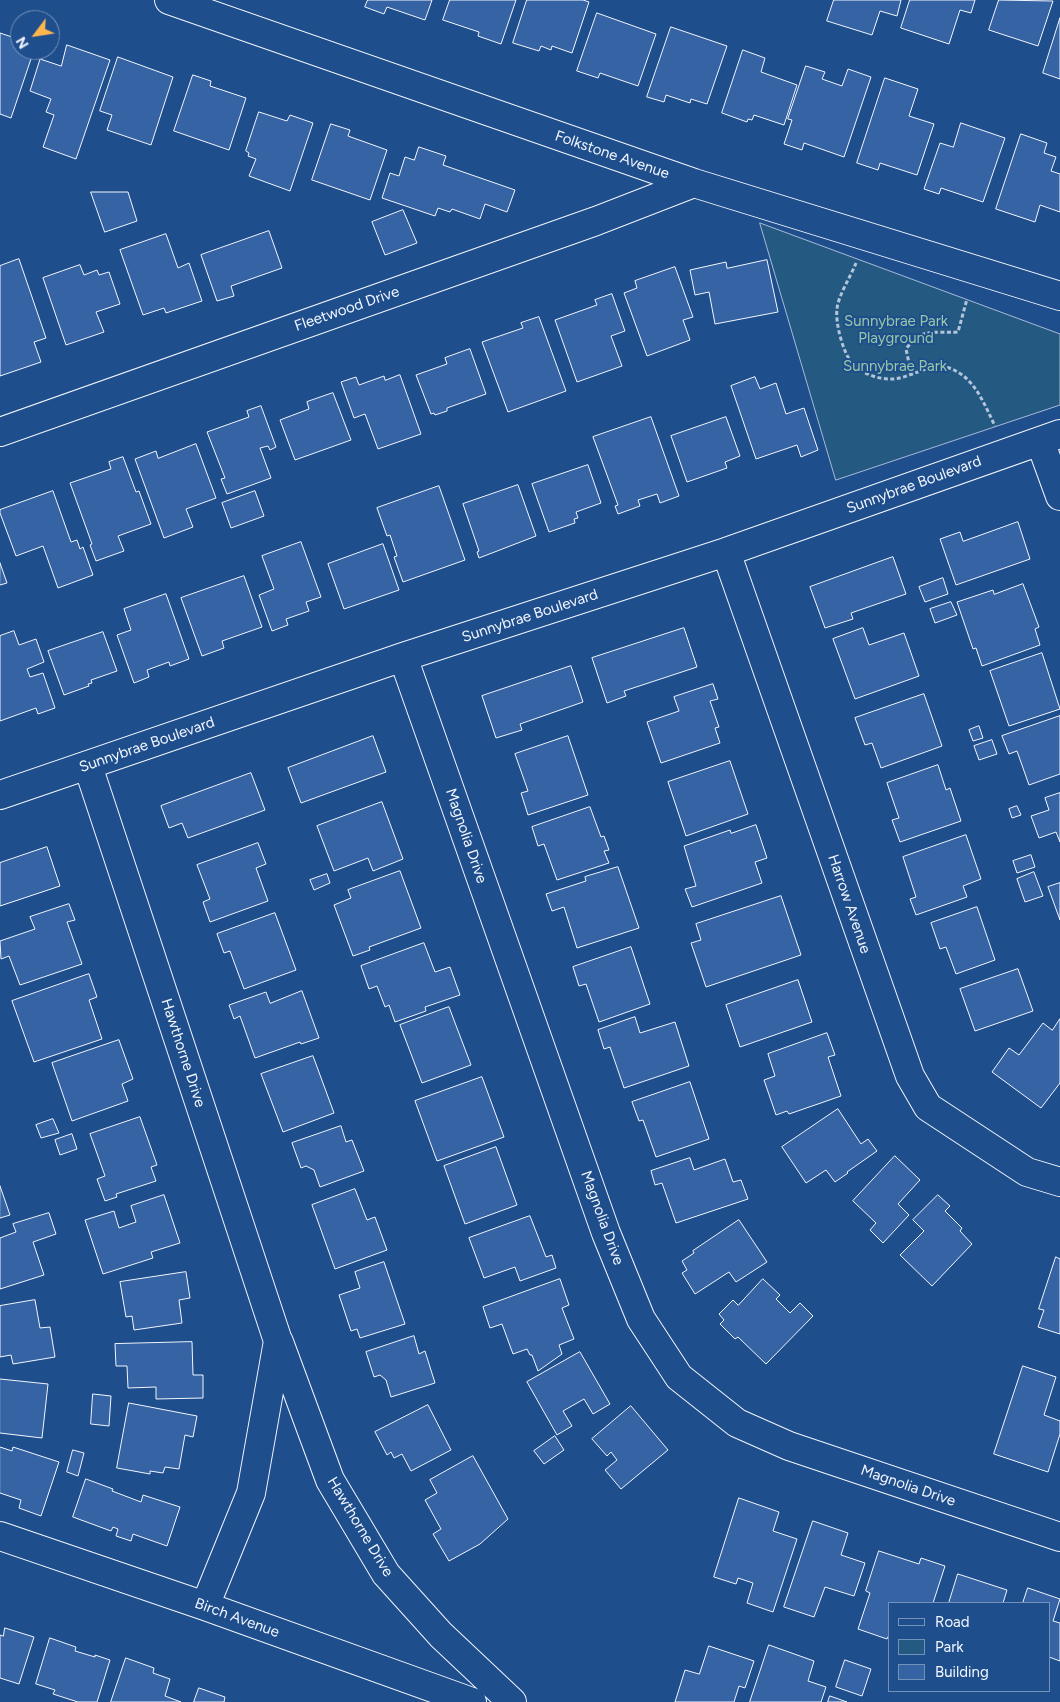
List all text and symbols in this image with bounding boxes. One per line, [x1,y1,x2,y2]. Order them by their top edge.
north arrow [10,10,60,60]
text: N [13,33,33,51]
street label: Folkstone Avenue [553,127,671,183]
street label: Fleetwood Drive [292,283,402,335]
park label: Sunnybrae Park Playground [844,313,948,348]
park label: Sunnybrae Park [843,358,947,376]
street label: Sunnybrae Boulevard [844,452,984,518]
street label: Sunnybrae Boulevard [460,585,600,647]
street label: Sunnybrae Boulevard [77,713,217,777]
street label: Magnolia Drive [441,786,491,886]
street label: Harrow Avenue [824,852,874,956]
street label: Hawthorne Drive [157,996,209,1110]
street label: Magnolia Drive [577,1168,627,1268]
street label: Magnolia Drive [858,1461,958,1511]
street label: Hawthorne Drive [323,1474,397,1580]
street label: Birch Avenue [192,1594,282,1642]
legend [888,1602,1050,1692]
text: Road [935,1613,970,1631]
text: Park [935,1638,964,1656]
text: Building [935,1663,989,1681]

